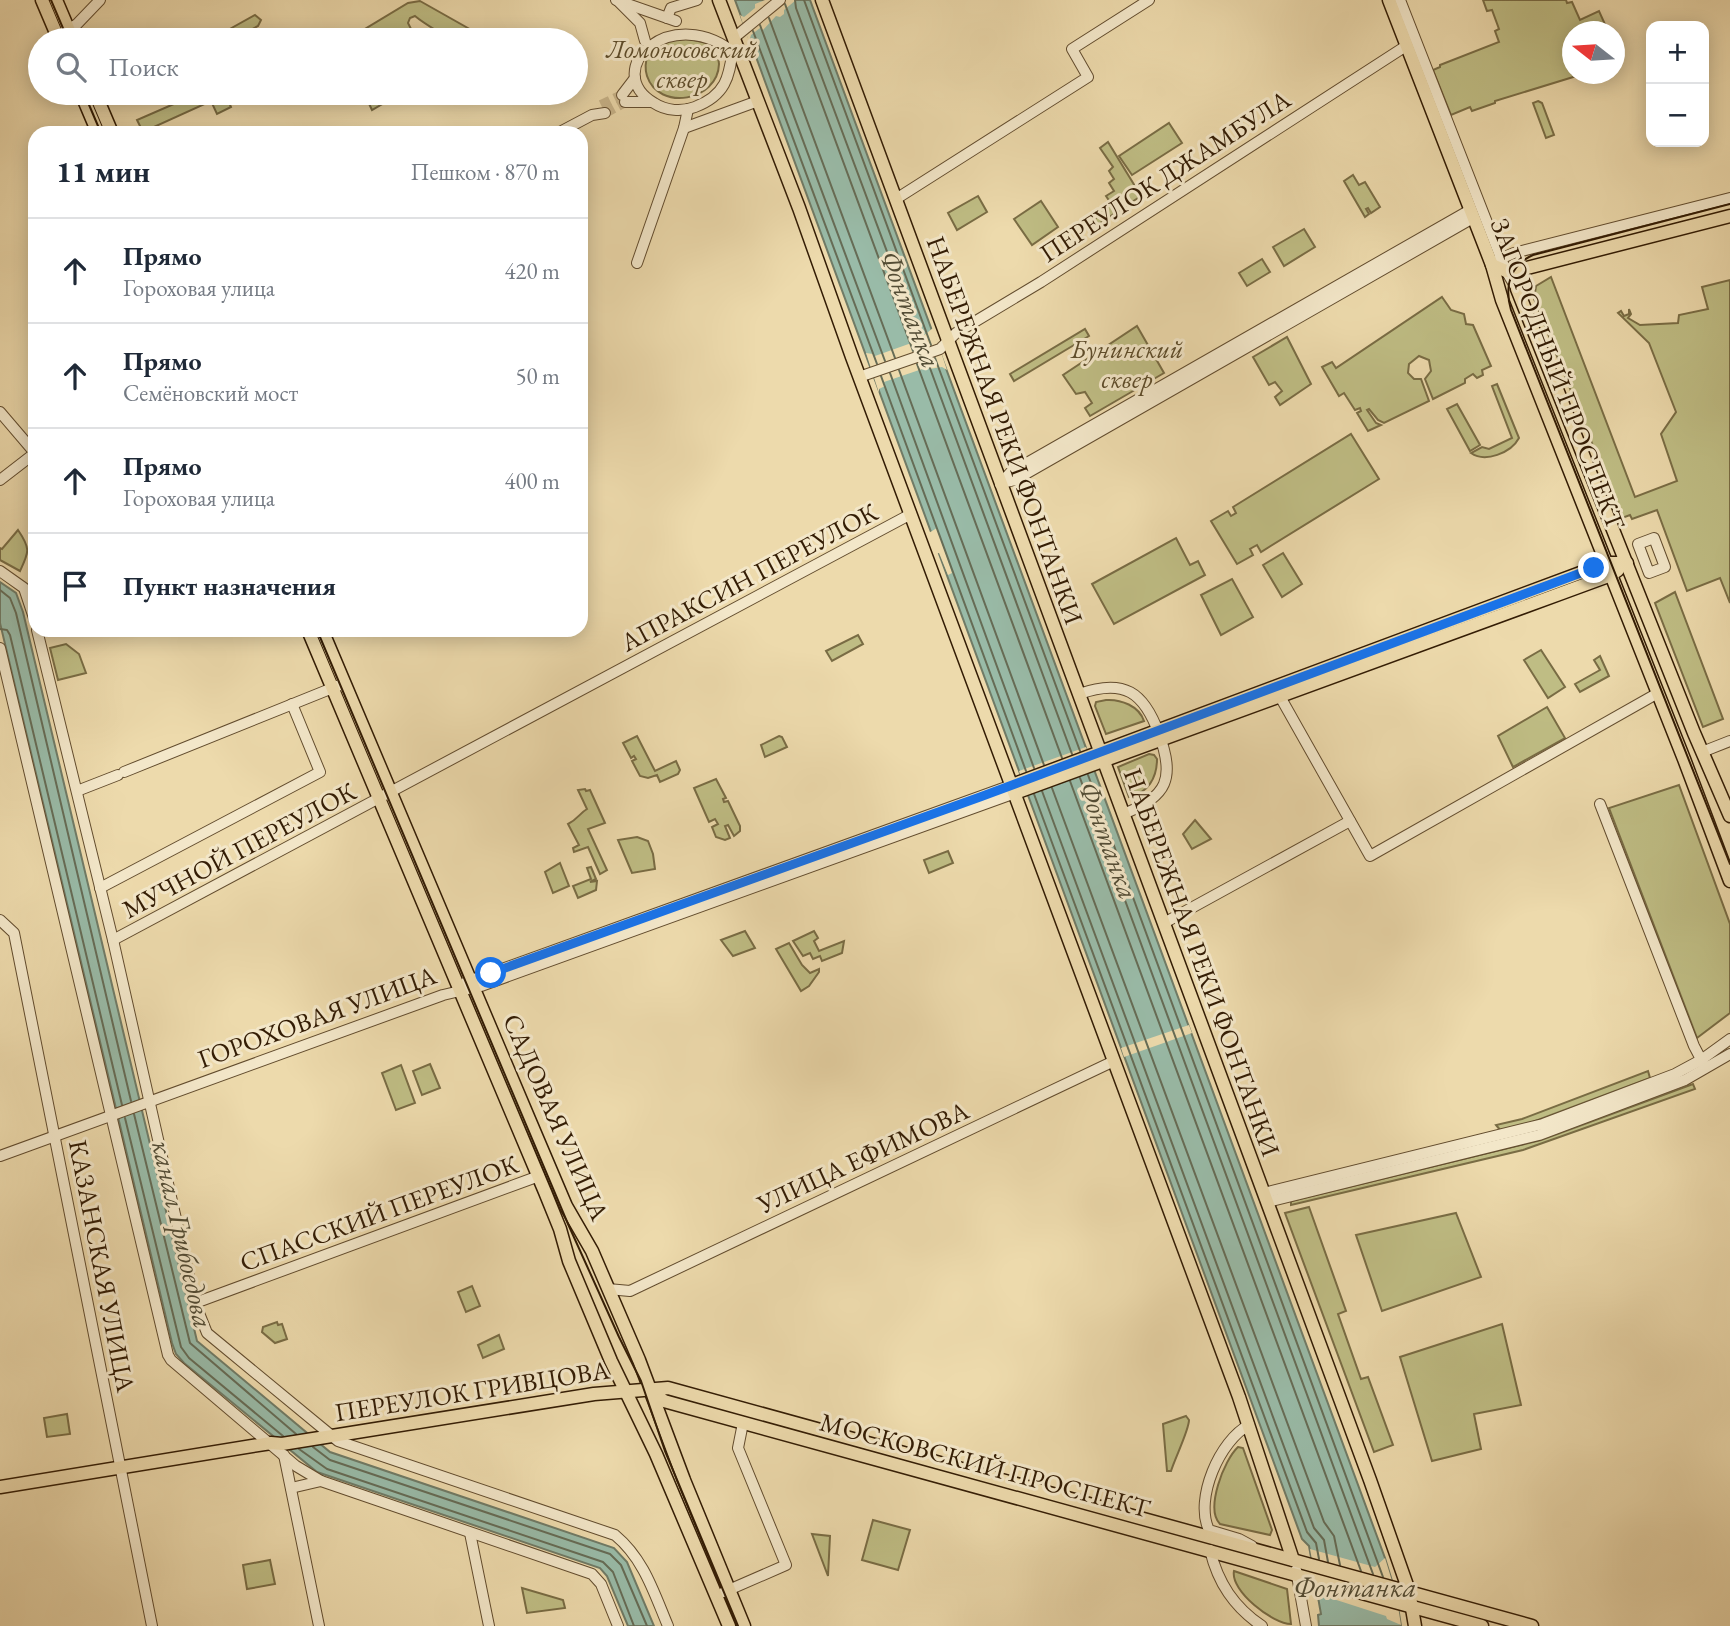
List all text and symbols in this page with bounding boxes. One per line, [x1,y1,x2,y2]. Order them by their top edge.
north arrow [1562,21,1625,84]
map controls [1646,21,1709,147]
button: + [1646,21,1709,84]
search box [28,28,588,105]
park label: Ломоносовский сквер [604,32,758,96]
icon: search [52,48,90,86]
text: Поиск [108,50,179,84]
street label: ПЕРЕУЛОК ДЖАМБУЛА [1033,82,1298,270]
button: − [1646,84,1709,147]
text: 11 мин [56,152,150,191]
text: Пешком · 870 m [411,157,560,187]
street label: ЗАГОРОДНЫЙ ПРОСПЕКТ [1483,214,1633,535]
street label: НАБЕРЕЖНАЯ РЕКИ ФОНТАНКИ [919,231,1091,629]
text: Прямо [123,239,202,273]
water label: Фонтанка [872,245,950,373]
icon: ahead [56,252,94,290]
text: 420 m [504,256,560,286]
text: Гороховая улица [123,273,275,303]
park label: Бунинский сквер [1070,332,1183,396]
text: Прямо [123,344,202,378]
icon: ahead [56,357,94,395]
text: 50 m [515,361,560,391]
text: Семёновский мост [123,378,298,408]
text: Прямо [123,449,202,483]
icon: ahead [56,462,94,500]
text: 400 m [504,466,560,496]
text: Гороховая улица [123,483,275,513]
street label: АПРАКСИН ПЕРЕУЛОК [614,494,884,660]
route end [1578,552,1609,583]
icon: arrive [56,567,94,605]
text: Пункт назначения [123,569,336,603]
street label: НАБЕРЕЖНАЯ РЕКИ ФОНТАНКИ [1116,763,1288,1161]
street label: МУЧНОЙ ПЕРЕУЛОК [116,774,363,926]
water label: Фонтанка [1071,776,1147,904]
route start [475,957,506,988]
street label: ГОРОХОВАЯ УЛИЦА [193,958,442,1076]
street label: САДОВАЯ УЛИЦА [495,1008,617,1227]
street label: УЛИЦА ЕФИМОВА [751,1093,975,1221]
street label: КАЗАНСКАЯ УЛИЦА [61,1137,143,1396]
water label: канал Грибоедова [144,1137,222,1331]
street label: СПАССКИЙ ПЕРЕУЛОК [235,1147,524,1279]
street label: ПЕРЕУЛОК ГРИВЦОВА [332,1352,613,1430]
street label: МОСКОВСКИЙ ПРОСПЕКТ [816,1405,1154,1526]
water label: Фонтанка [1294,1569,1416,1605]

